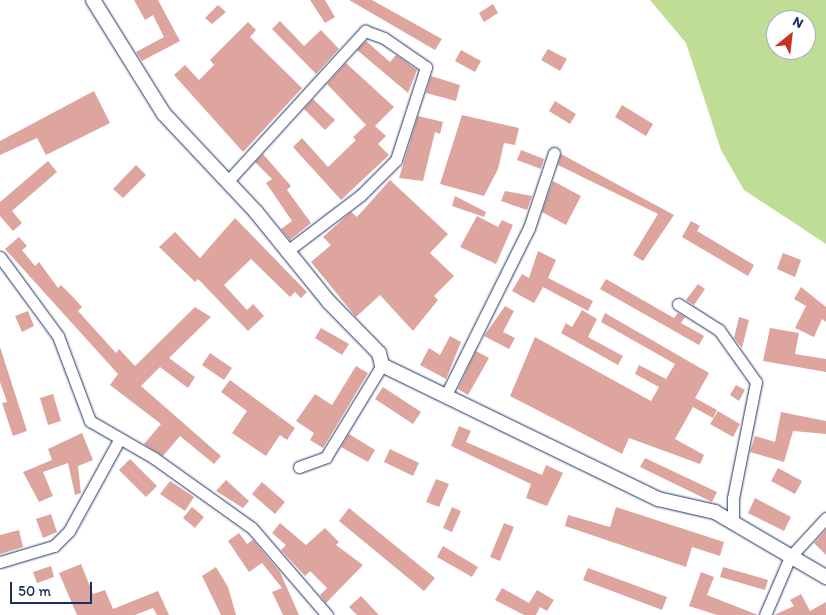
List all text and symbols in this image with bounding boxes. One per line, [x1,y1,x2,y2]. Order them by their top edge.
north arrow [766,10,816,60]
text: N [790,13,806,32]
scale bar [12,572,95,604]
text: 50 m [18,582,51,600]

